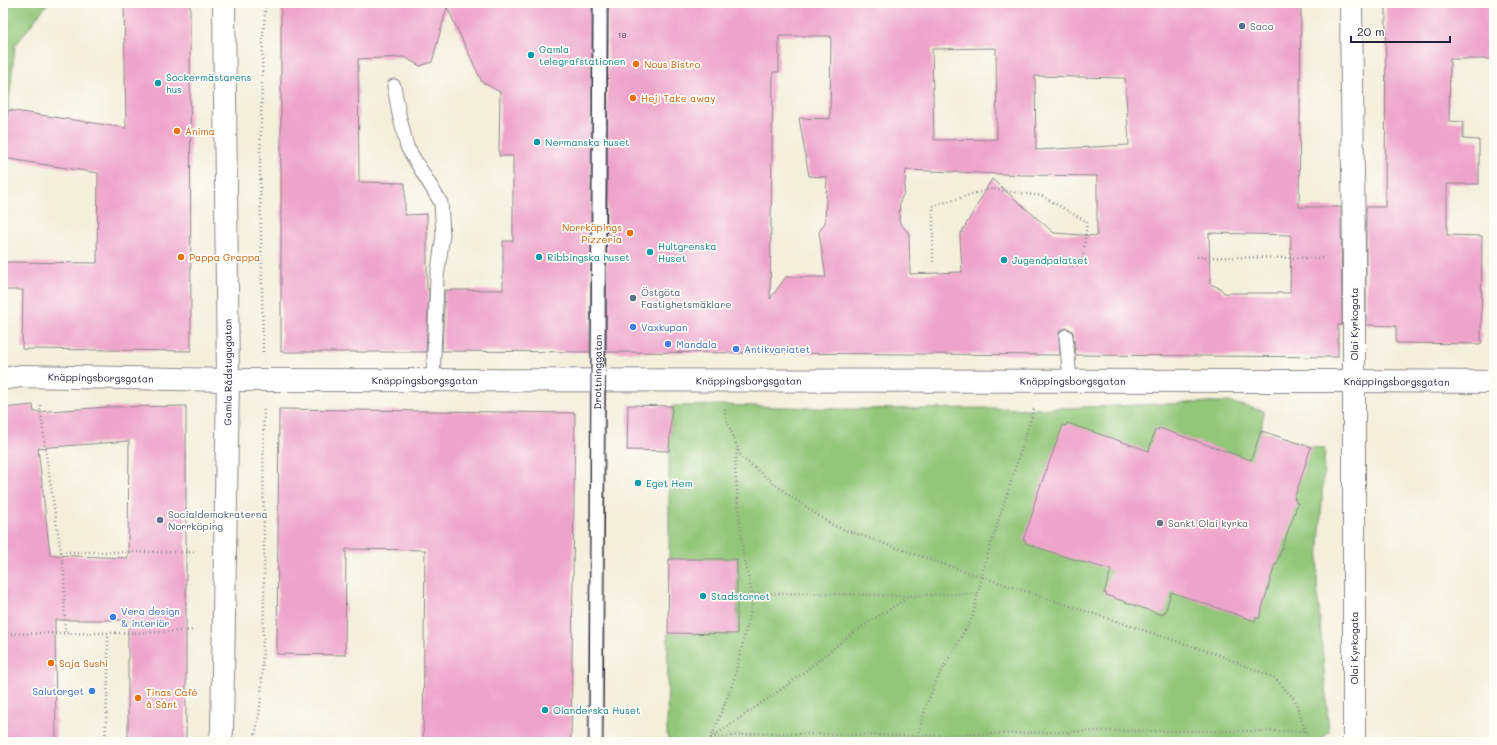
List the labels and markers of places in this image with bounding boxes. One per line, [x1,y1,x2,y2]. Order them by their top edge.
place label: Saco [1250,19,1274,33]
marker: Saco [1237,21,1247,31]
place label: Gamla telegrafstationen [539,42,625,68]
marker: Gamla telegrafstationen [526,50,536,60]
place label: Nous Bistro [644,57,700,71]
marker: Nous Bistro [631,59,641,69]
place label: Sockermästarens hus [166,70,251,96]
marker: Sockermästarens hus [153,78,163,88]
place label: Hej! Take away [641,91,715,105]
marker: Hej! Take away [628,93,638,103]
place label: Ánima [185,124,215,138]
marker: Ánima [172,126,182,136]
place label: Nermanska huset [545,135,630,149]
marker: Nermanska huset [532,137,542,147]
place label: Norrköpings Pizzeria [562,220,622,246]
marker: Norrköpings Pizzeria [625,228,635,238]
place label: Hultgrenska Huset [658,239,716,265]
marker: Hultgrenska Huset [645,247,655,257]
place label: Pappa Grappa [189,250,260,264]
place label: Ribbingska huset [547,250,630,264]
marker: Pappa Grappa [176,252,186,262]
marker: Ribbingska huset [534,252,544,262]
place label: Jugendpalatset [1012,253,1088,267]
marker: Jugendpalatset [999,255,1009,265]
place label: Östgöta Fastighetsmäklare [641,285,732,311]
marker: Östgöta Fastighetsmäklare [628,293,638,303]
place label: Vaxkupan [641,320,687,334]
marker: Vaxkupan [628,322,638,332]
place label: Mandala [676,337,717,351]
marker: Mandala [663,339,673,349]
place label: Antikvariatet [744,342,810,356]
marker: Antikvariatet [731,344,741,354]
place label: Eget Hem [646,476,693,490]
marker: Eget Hem [633,478,643,488]
place label: Socialdemokraterna Norrköping [168,507,268,533]
marker: Socialdemokraterna Norrköping [155,515,165,525]
place label: Sankt Olai kyrka [1168,516,1248,530]
marker: Sankt Olai kyrka [1155,518,1165,528]
place label: Stadstornet [711,589,770,603]
marker: Stadstornet [698,591,708,601]
place label: Vera design & interiör [121,604,180,630]
marker: Vera design & interiör [108,612,118,622]
place label: Soja Sushi [59,656,108,670]
marker: Soja Sushi [46,658,56,668]
place label: Salutorget [32,684,84,698]
place label: Tinas Café å Sånt [146,685,198,711]
marker: Salutorget [87,686,97,696]
marker: Tinas Café å Sånt [133,693,143,703]
place label: Olanderska Huset [553,703,640,717]
marker: Olanderska Huset [540,705,550,715]

